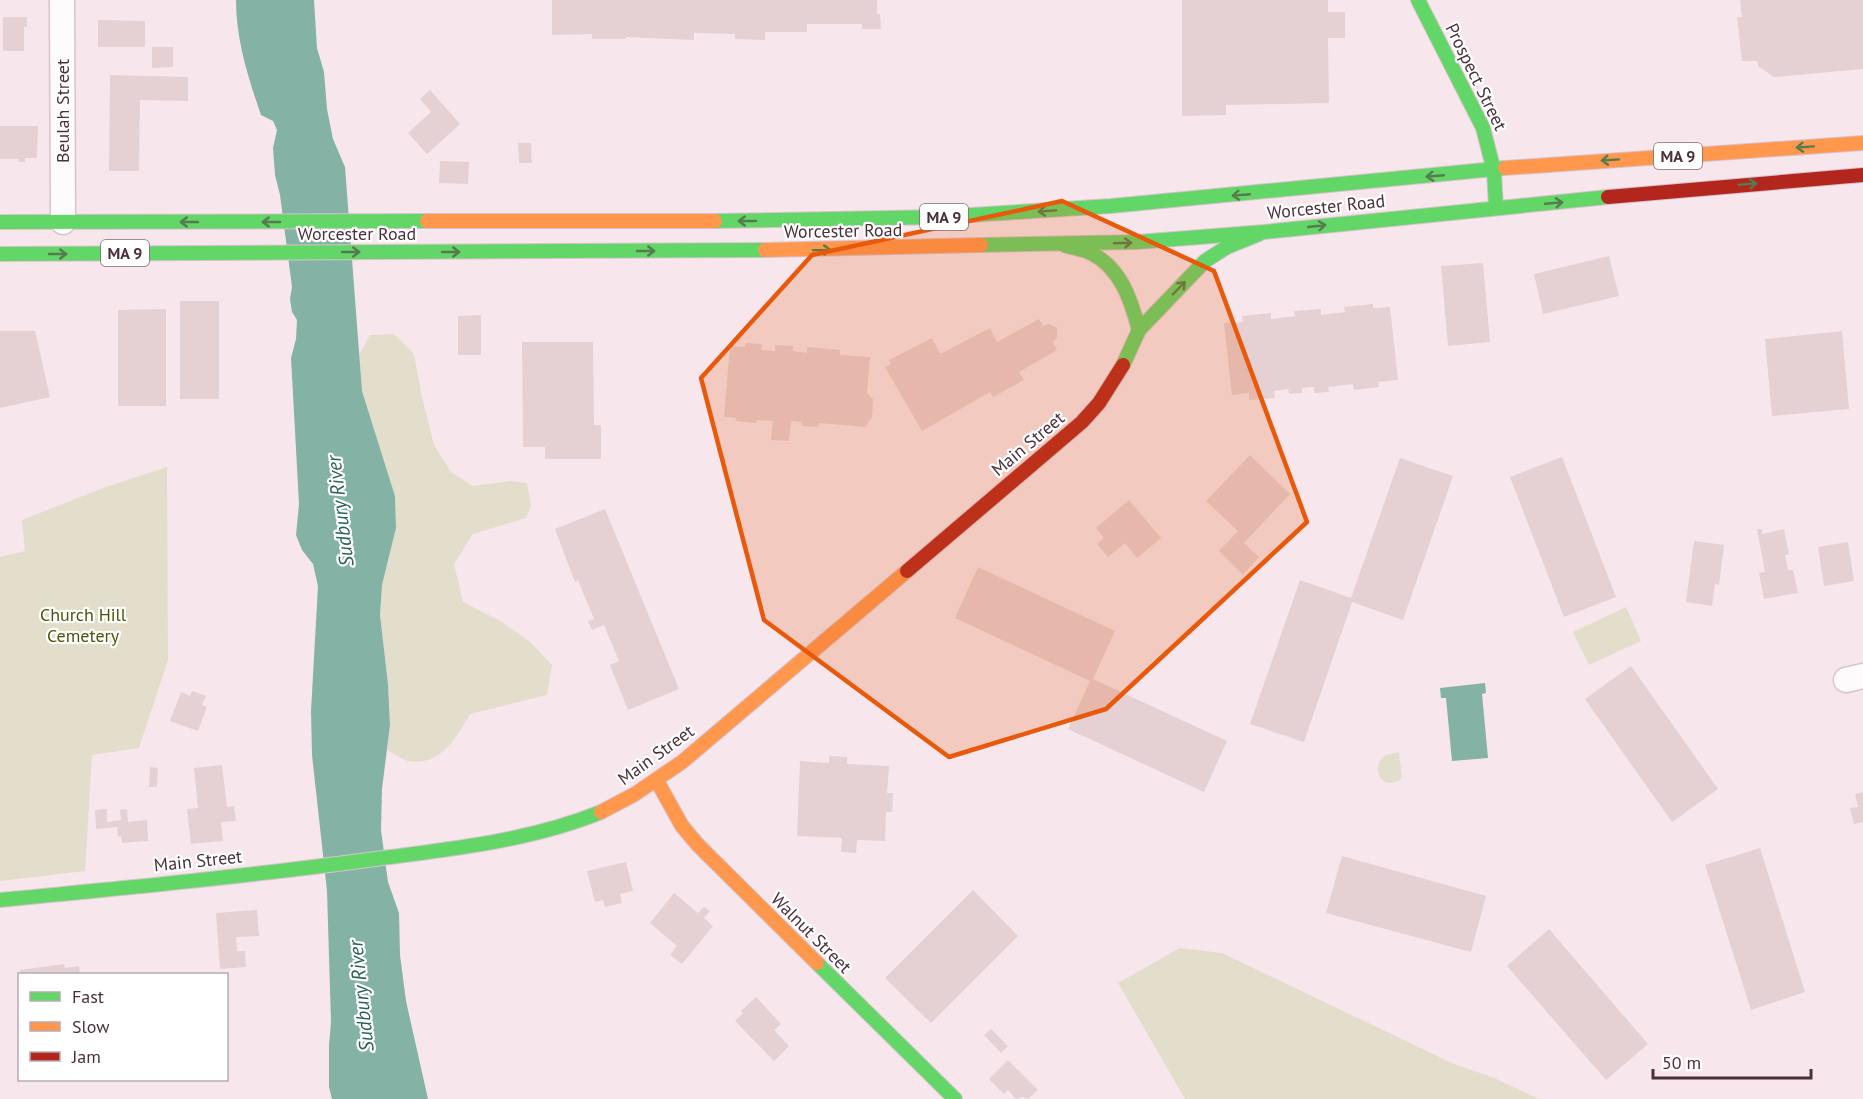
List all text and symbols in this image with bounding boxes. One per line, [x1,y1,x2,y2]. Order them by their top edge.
street label: Prospect Street [1441,19,1512,134]
street label: Beulah Street [51,59,74,163]
one-way arrow [1795,142,1815,153]
road number: MA 9 [1654,143,1702,169]
one-way arrow [1601,155,1621,166]
one-way arrow [1426,171,1446,182]
one-way arrow [1738,178,1758,189]
street label: Worcester Road [1266,189,1386,224]
one-way arrow [1232,190,1252,201]
one-way arrow [1544,197,1564,208]
road number: MA 9 [920,204,968,230]
one-way arrow [1038,206,1057,217]
one-way arrow [738,215,758,227]
one-way arrow [180,216,200,228]
one-way arrow [262,216,282,228]
street label: Worcester Road [784,218,902,243]
one-way arrow [1306,220,1326,231]
street label: Worcester Road [298,222,416,245]
one-way arrow [1112,237,1132,248]
road number: MA 9 [101,240,149,266]
one-way arrow [812,244,832,255]
one-way arrow [636,245,656,257]
one-way arrow [340,246,360,258]
one-way arrow [441,246,461,258]
one-way arrow [48,248,68,260]
one-way arrow [1172,280,1186,295]
street label: Main Street [986,406,1069,481]
water label: Sudbury River [320,452,360,568]
park label: Church Hill Cemetery [40,603,127,647]
street label: Main Street [613,719,698,790]
street label: Main Street [153,844,243,877]
street label: Walnut Street [766,887,857,978]
water label: Sudbury River [342,938,380,1053]
legend [18,973,228,1081]
text: Fast [72,985,104,1008]
text: Slow [72,1015,110,1038]
scale bar [1653,1042,1810,1080]
text: Jam [71,1045,101,1068]
text: 50 m [1662,1051,1701,1074]

